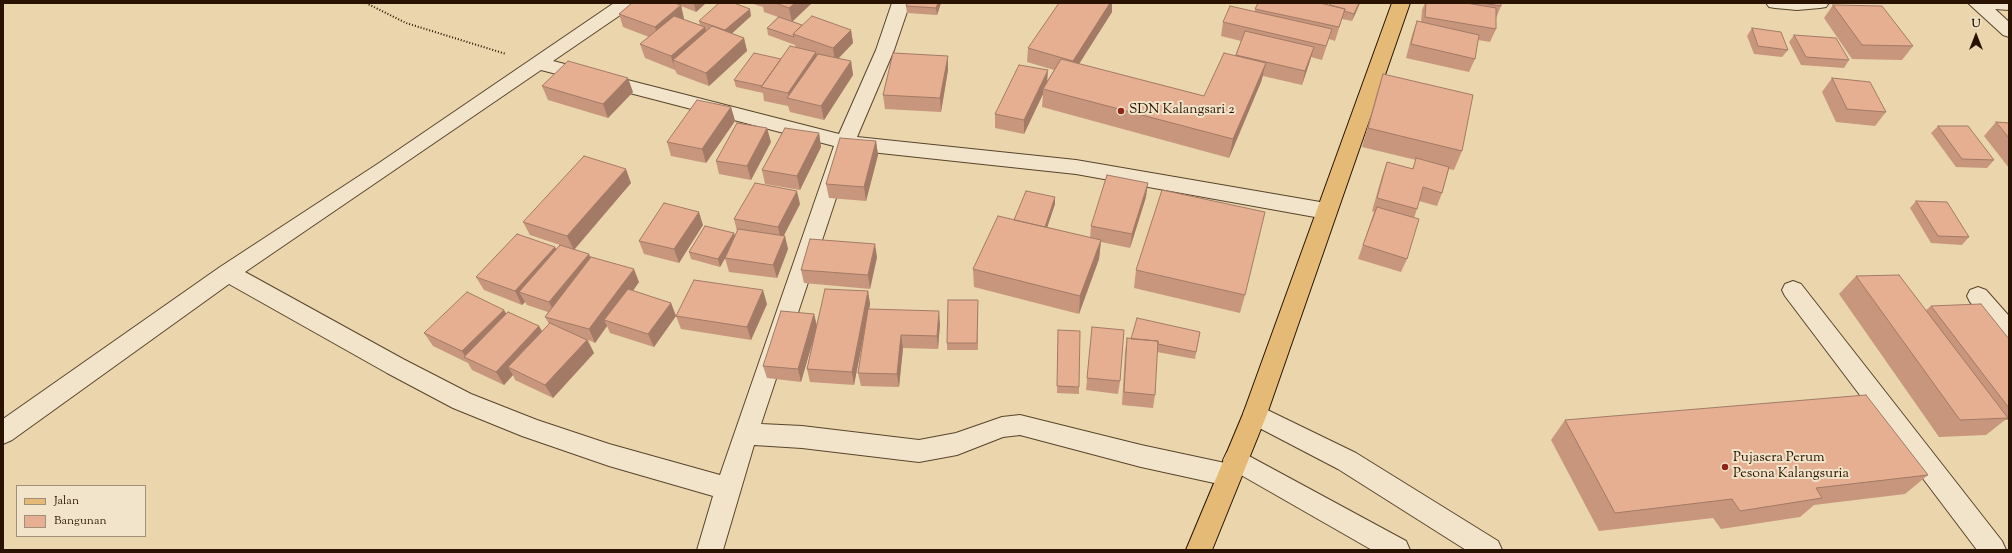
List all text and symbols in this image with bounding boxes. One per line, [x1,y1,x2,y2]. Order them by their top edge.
north arrow [1956,16,1996,56]
text: U [1972,16,1980,32]
place label: SDN Kalangsari 2 [1129,103,1235,119]
marker: SDN Kalangsari 2 [1116,106,1126,116]
place label: Pujasera Perum Pesona Kalangsuria [1733,451,1849,484]
marker: Pujasera Perum Pesona Kalangsuria [1720,462,1730,472]
legend [16,485,146,537]
text: Jalan [54,492,79,510]
text: Bangunan [54,512,107,530]

